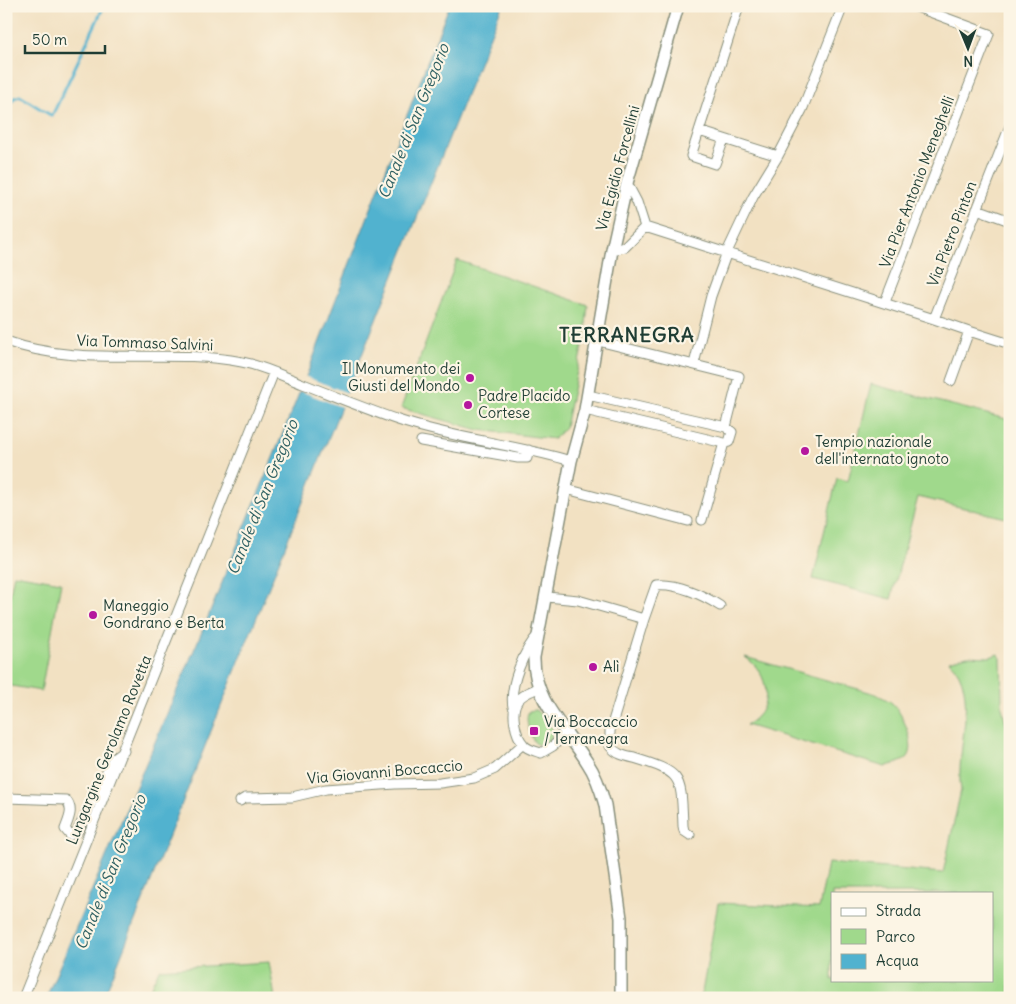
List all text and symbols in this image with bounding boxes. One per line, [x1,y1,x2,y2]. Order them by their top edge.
scale bar [25,22,105,54]
north arrow [944,22,994,72]
text: 50 m [32,30,67,49]
water label: Canale di San Gregorio [373,40,454,201]
text: N [963,52,973,70]
street label: Via Pier Antonio Meneghelli [875,93,958,271]
street label: Via Egidio Forcellini [592,103,643,233]
street label: Via Pietro Pinton [923,178,980,289]
district label: TERRANEGRA [559,322,695,347]
street label: Via Tommaso Salvini [76,331,214,354]
place label: Il Monumento dei Giusti del Mondo [342,359,460,395]
marker: Il Monumento dei Giusti del Mondo [464,372,476,384]
place label: Padre Placido Cortese [478,386,570,422]
marker: Padre Placido Cortese [462,399,474,411]
water label: Canale di San Gregorio [222,416,303,577]
place label: Tempio nazionale dell'internato ignoto [815,432,949,468]
marker: Tempio nazionale dell'internato ignoto [799,445,811,457]
place label: Maneggio Gondrano e Berta [103,596,225,632]
marker: Maneggio Gondrano e Berta [87,609,99,621]
street label: Lungargine Gerolamo Rovetta [62,652,155,847]
place label: Alì [603,657,619,676]
marker: Alì [587,661,599,673]
place label: Via Boccaccio / Terranegra [544,712,638,748]
marker: Via Boccaccio / Terranegra [528,725,540,737]
street label: Via Giovanni Boccaccio [306,755,464,788]
water label: Canale di San Gregorio [70,791,151,952]
legend [831,892,994,982]
text: Strada [876,901,921,920]
text: Parco [876,927,915,946]
text: Acqua [876,951,919,970]

